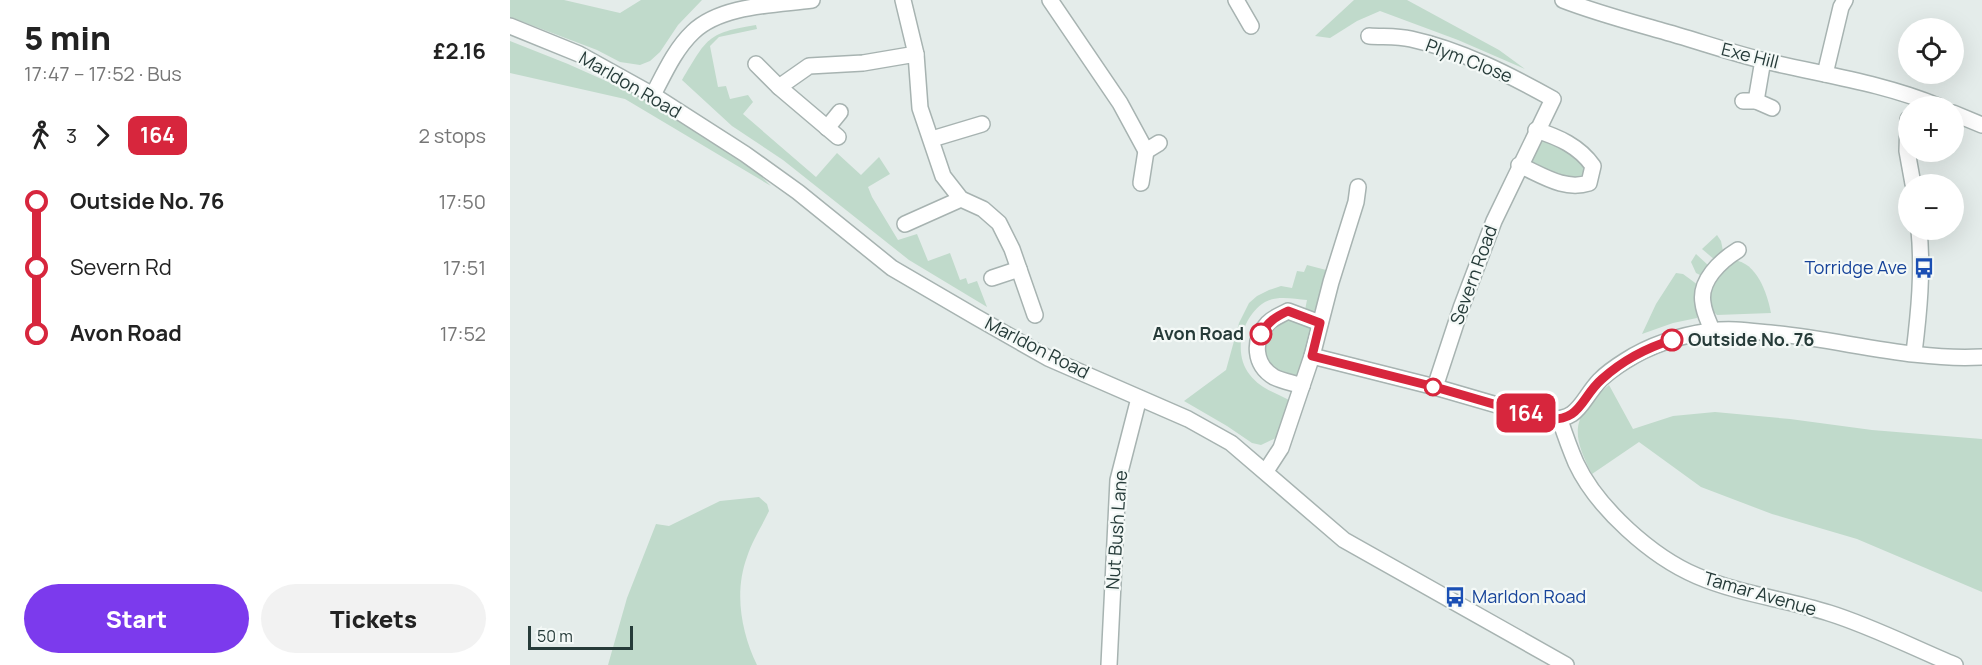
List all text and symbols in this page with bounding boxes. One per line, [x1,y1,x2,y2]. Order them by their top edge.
text: 5 min [24,15,111,60]
map controls [1898,18,1964,240]
button: locate [1898,18,1964,84]
street label: Plym Close [1423,33,1516,88]
text: £2.16 [433,36,486,66]
street label: Exe Hill [1719,36,1781,74]
street label: Marldon Road [575,45,686,123]
text: 17:47 – 17:52 · Bus [24,60,182,87]
button: + [1898,96,1964,162]
icon: walk [24,119,57,152]
icon: forward [86,119,119,152]
text: 164 [140,121,175,149]
text: 3 [66,122,77,149]
text: 2 stops [418,122,486,149]
button: − [1898,174,1964,240]
text: Outside No. 76 [70,186,225,216]
text: 17:50 [438,188,486,215]
street label: Severn Road [1444,222,1502,328]
text: Severn Rd [70,252,172,282]
text: 17:51 [443,254,486,281]
place label: Torridge Ave [1804,255,1907,279]
bus stop icon: Torridge Ave [1912,256,1936,280]
street label: Marldon Road [981,311,1094,384]
text: Avon Road [70,318,182,348]
text: 17:52 [440,320,486,347]
place label: Avon Road [1153,321,1244,345]
marker: Avon Road [1250,323,1272,345]
place label: Outside No. 76 [1688,327,1814,351]
marker: Outside No. 76 [1661,329,1683,351]
unlabelled marker [1424,378,1442,396]
line badge: 164 [1492,394,1560,432]
text: 164 [1508,399,1544,427]
street label: Nut Bush Lane [1100,469,1132,590]
street label: Tamar Avenue [1701,565,1820,621]
button: Start [24,584,249,653]
button: Tickets [261,584,486,653]
place label: Marldon Road [1472,584,1586,608]
bus stop icon: Marldon Road [1443,585,1467,609]
scale bar [528,623,633,650]
text: 50 m [537,625,573,647]

